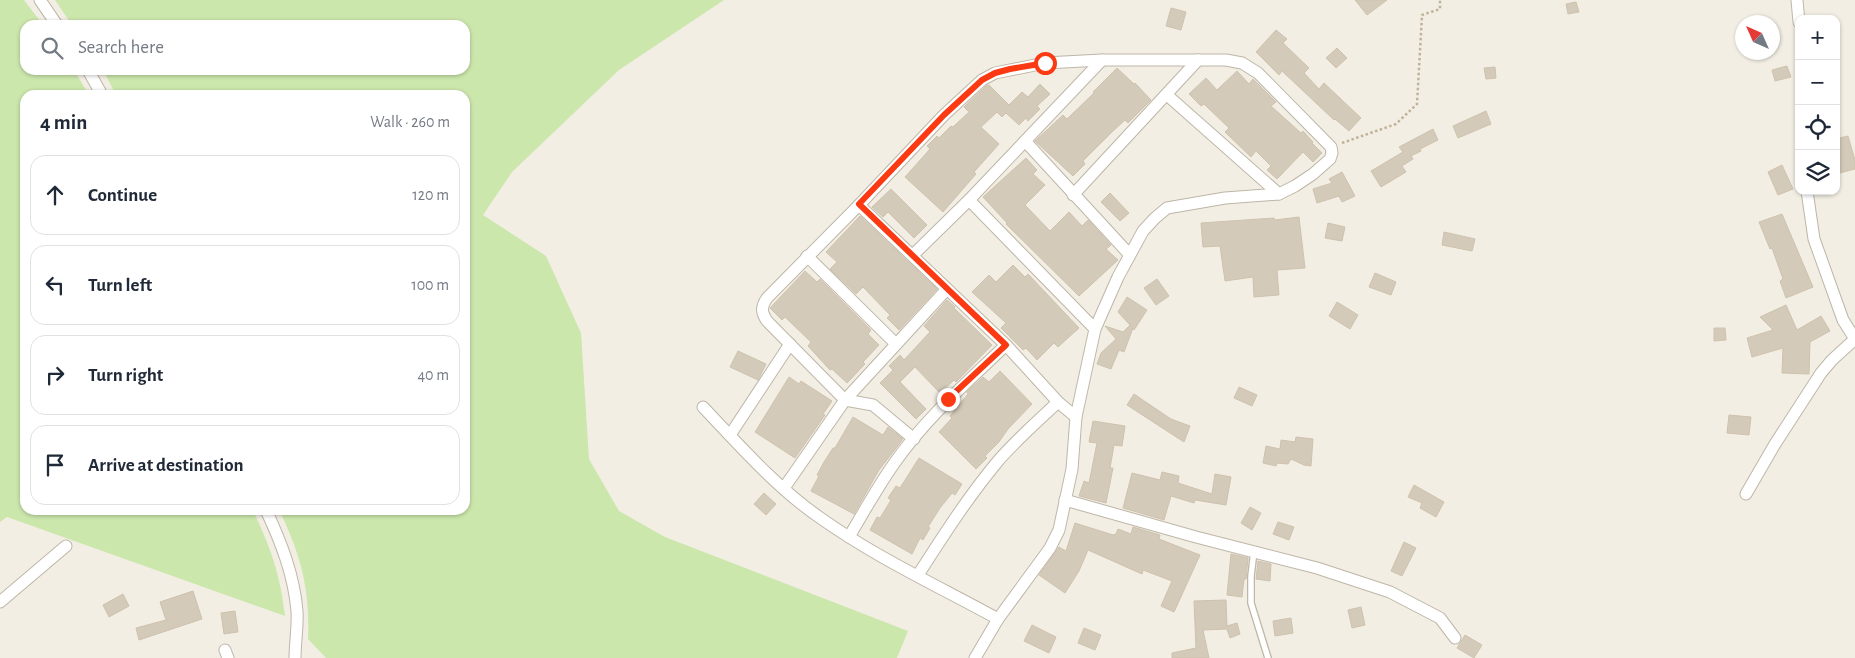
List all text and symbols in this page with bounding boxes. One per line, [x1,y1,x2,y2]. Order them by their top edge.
north arrow [1735,15,1780,60]
map controls [1795,15,1840,195]
button: + [1795,15,1840,60]
search box [20,20,470,75]
icon: search [38,34,66,62]
text: Search here [78,38,164,57]
route start [1034,52,1057,75]
button: − [1795,60,1840,105]
button: locate [1795,105,1840,150]
text: 4 min [40,112,87,133]
text: Walk · 260 m [370,114,450,130]
button: layers [1795,150,1840,195]
icon: ahead [41,181,69,209]
text: Continue [88,186,157,205]
text: 120 m [412,187,449,203]
icon: left [41,271,69,299]
text: Turn left [88,276,152,295]
text: 100 m [411,277,449,293]
icon: right [41,361,69,389]
text: Turn right [88,366,163,385]
text: 40 m [417,367,449,383]
route end [937,388,960,411]
icon: arrive [41,451,69,479]
text: Arrive at destination [88,456,244,475]

